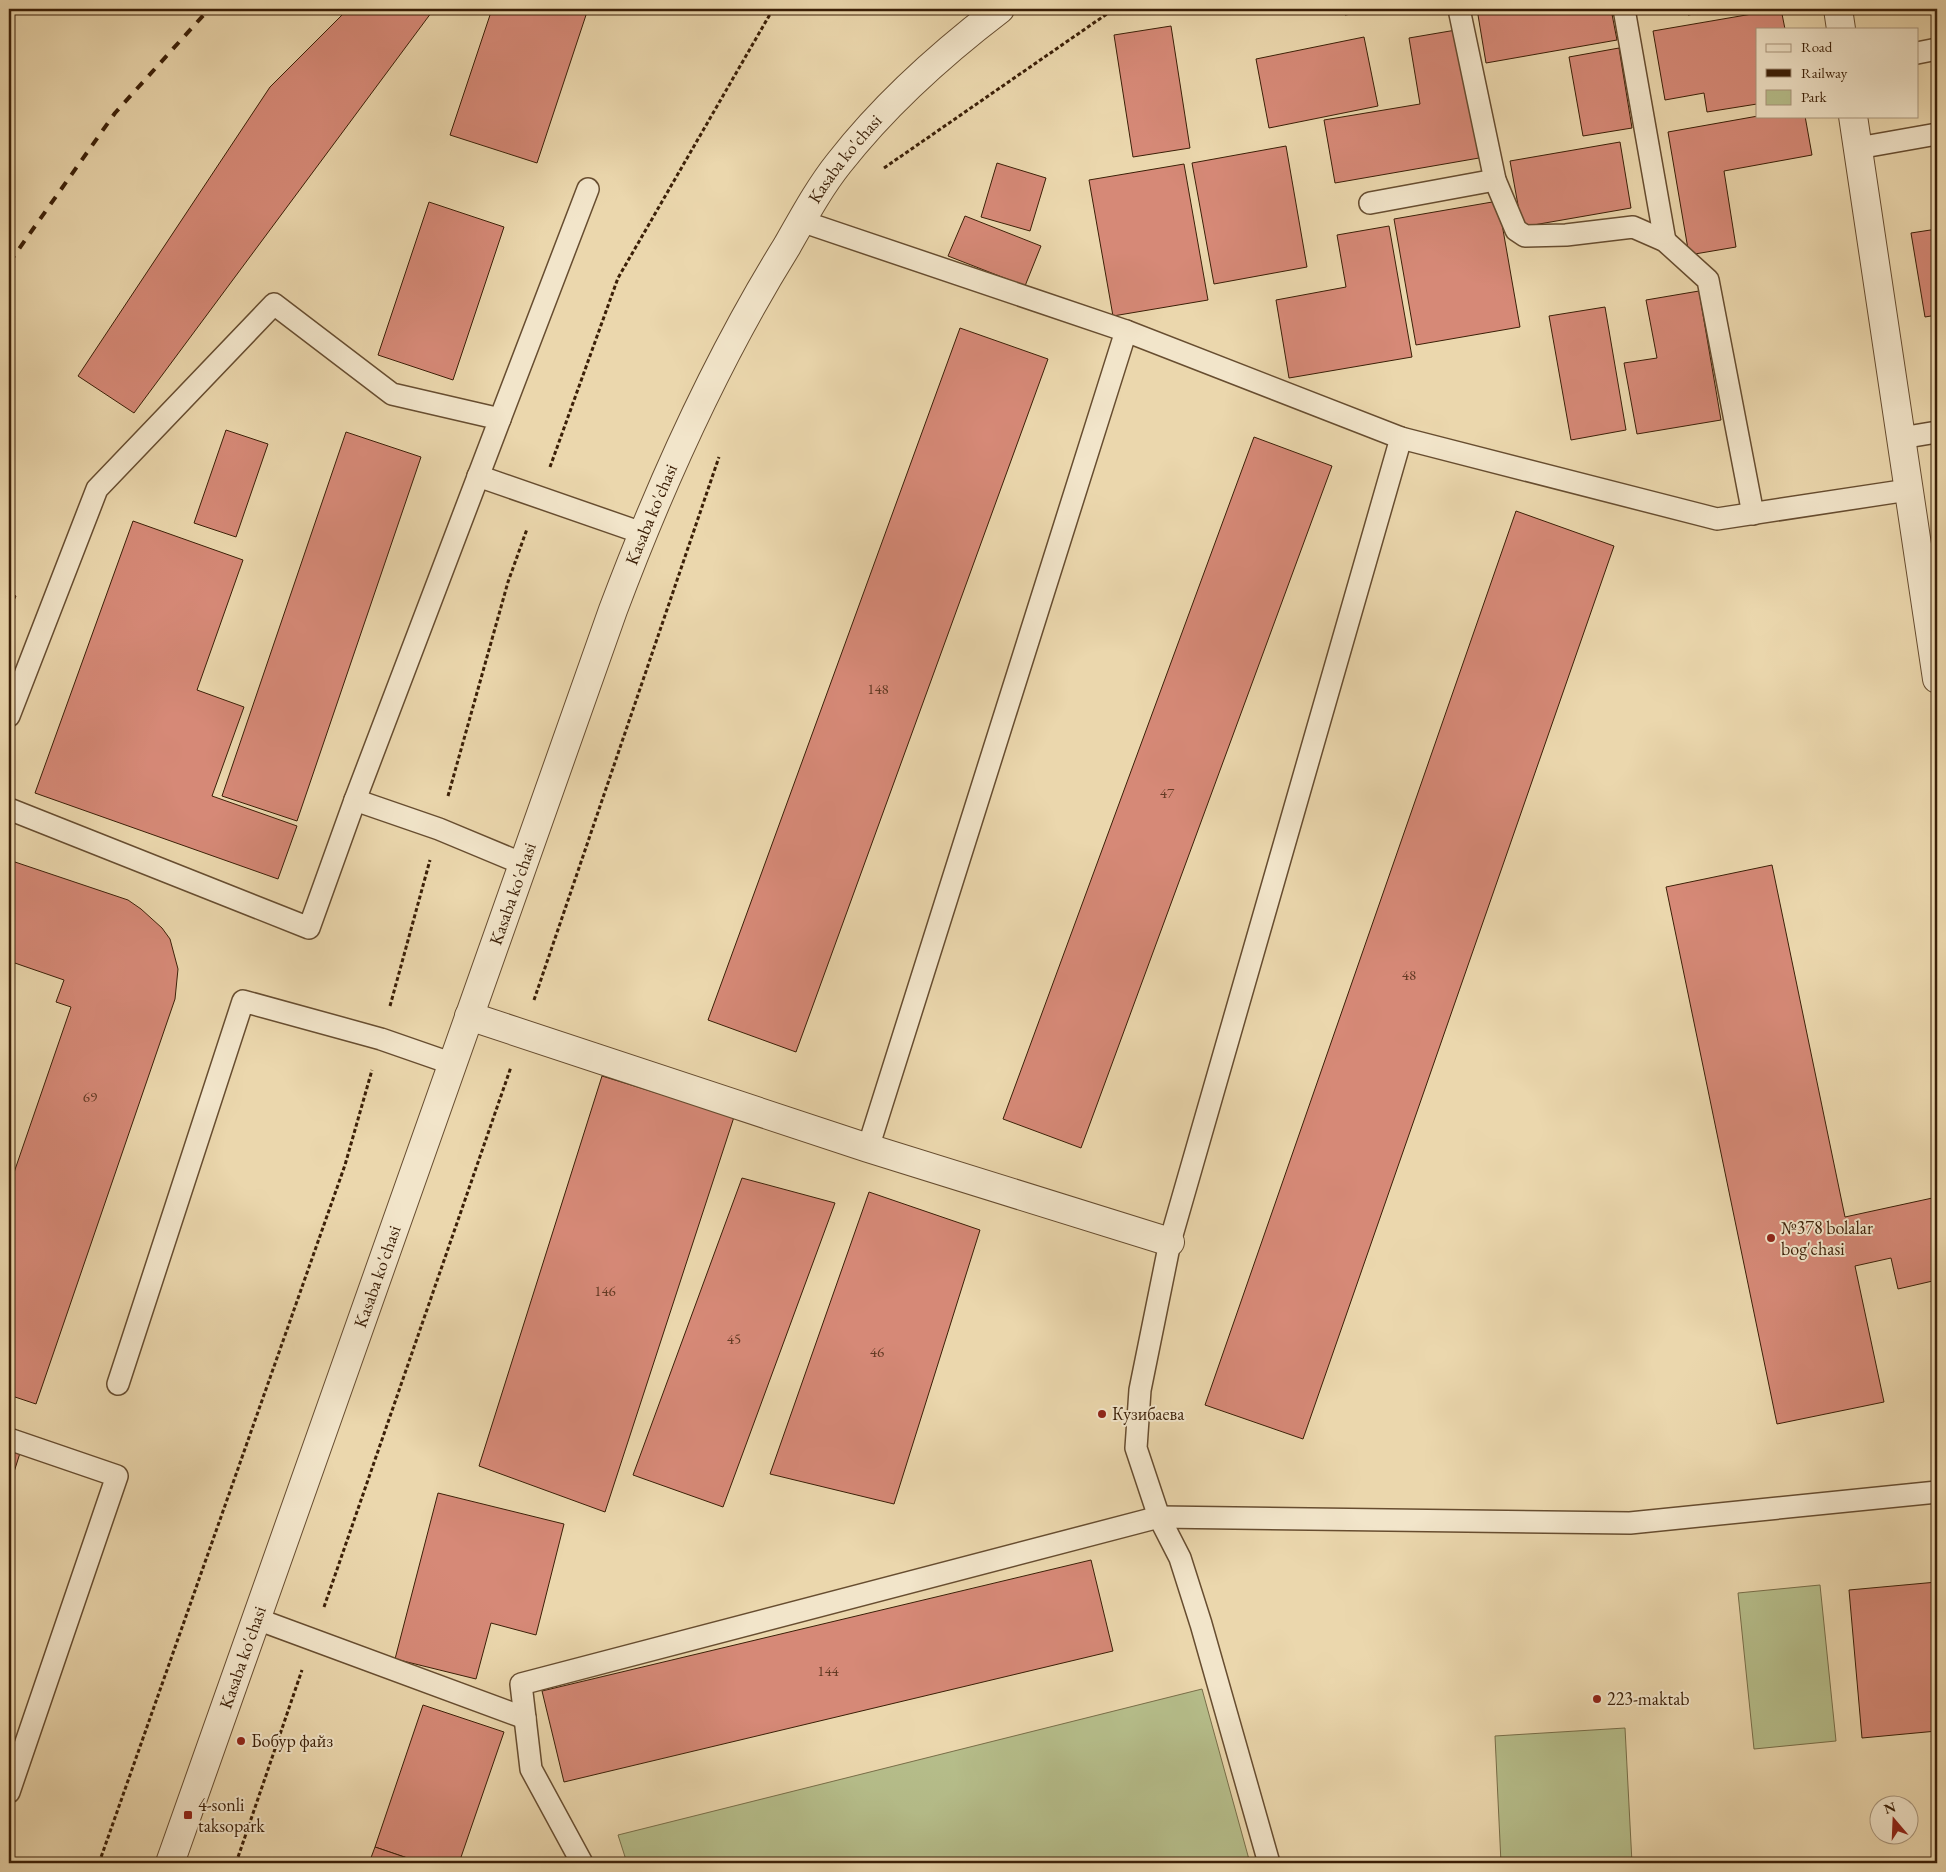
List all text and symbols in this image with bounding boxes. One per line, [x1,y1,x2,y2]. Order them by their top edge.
legend [1756,28,1918,118]
text: Road [1801,37,1833,56]
text: Railway [1801,63,1848,82]
text: Park [1801,87,1828,106]
street label: Kasaba ko'chasi [802,108,887,207]
street label: Kasaba ko'chasi [620,460,682,568]
house number: 148 [867,679,889,698]
house number: 47 [1160,783,1175,802]
street label: Kasaba ko'chasi [483,839,541,948]
house number: 48 [1402,965,1416,984]
house number: 69 [83,1087,97,1106]
place label: №378 bolalar bog'chasi [1781,1216,1873,1260]
street label: Kasaba ko'chasi [348,1221,406,1331]
marker: №378 bolalar bog'chasi [1765,1232,1777,1244]
house number: 146 [594,1281,616,1300]
house number: 45 [727,1329,741,1348]
house number: 46 [870,1342,884,1361]
place label: Кузибаева [1112,1402,1185,1425]
marker: Кузибаева [1096,1408,1108,1420]
street label: Kasaba ko'chasi [213,1602,271,1712]
house number: 144 [817,1661,840,1680]
place label: 223-maktab [1607,1687,1690,1710]
marker: 223-maktab [1591,1693,1603,1705]
place label: Бобур файз [251,1729,333,1752]
marker: Бобур файз [235,1735,247,1747]
place label: 4-sonli taksopark [198,1793,265,1837]
north arrow [1868,1794,1918,1844]
text: N [1881,1797,1899,1818]
marker: 4-sonli taksopark [182,1809,194,1821]

